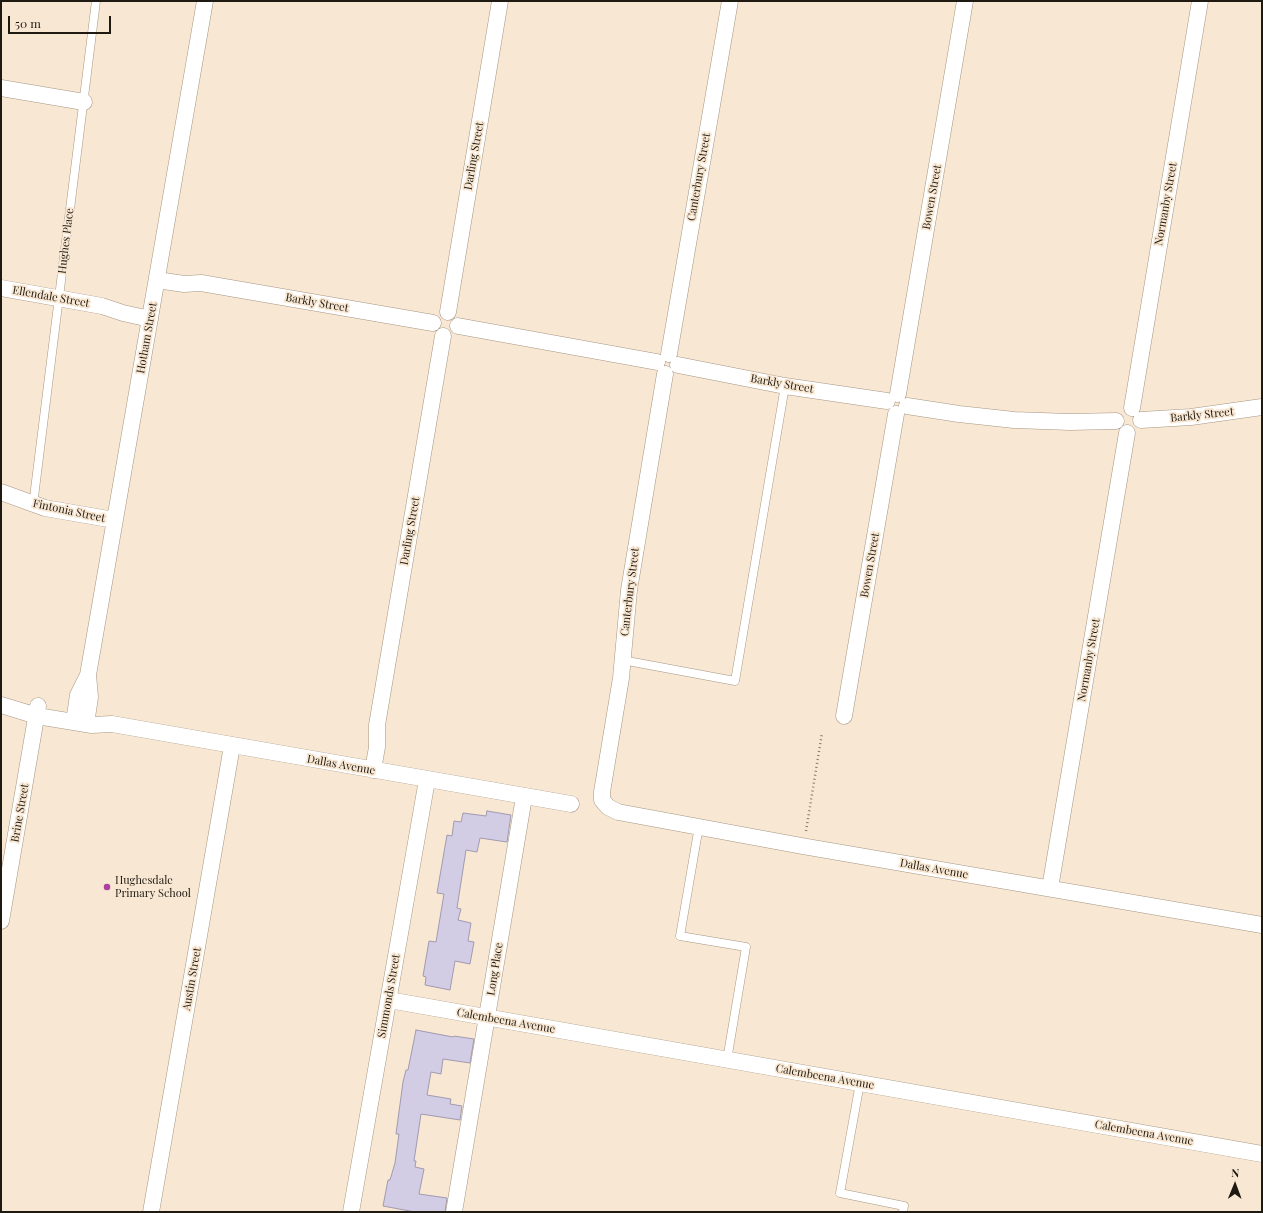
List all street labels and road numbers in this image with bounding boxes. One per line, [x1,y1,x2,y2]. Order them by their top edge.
street label: Darling Street [462,121,486,191]
street label: Canterbury Street [685,132,713,222]
street label: Normanby Street [1152,161,1180,247]
street label: Bowen Street [920,164,944,230]
street label: Hughes Place [55,207,77,275]
street label: Ellendale Street [12,284,90,310]
street label: Barkly Street [284,291,350,315]
street label: Hotham Street [134,301,160,375]
street label: Barkly Street [749,372,815,396]
street label: Barkly Street [1170,405,1234,425]
street label: Darling Street [398,496,422,566]
street label: Fintonia Street [32,497,106,525]
street label: Bowen Street [858,532,882,598]
street label: Canterbury Street [618,547,642,637]
street label: Normanby Street [1075,617,1103,703]
street label: Dallas Avenue [306,753,376,777]
street label: Brine Street [8,783,32,843]
street label: Dallas Avenue [899,857,969,881]
street label: Long Place [484,942,506,996]
street label: Austin Street [180,946,204,1012]
street label: Simmonds Street [375,953,403,1039]
street label: Calembeena Avenue [456,1006,556,1036]
street label: Calembeena Avenue [775,1062,875,1092]
street label: Calembeena Avenue [1094,1118,1194,1148]

